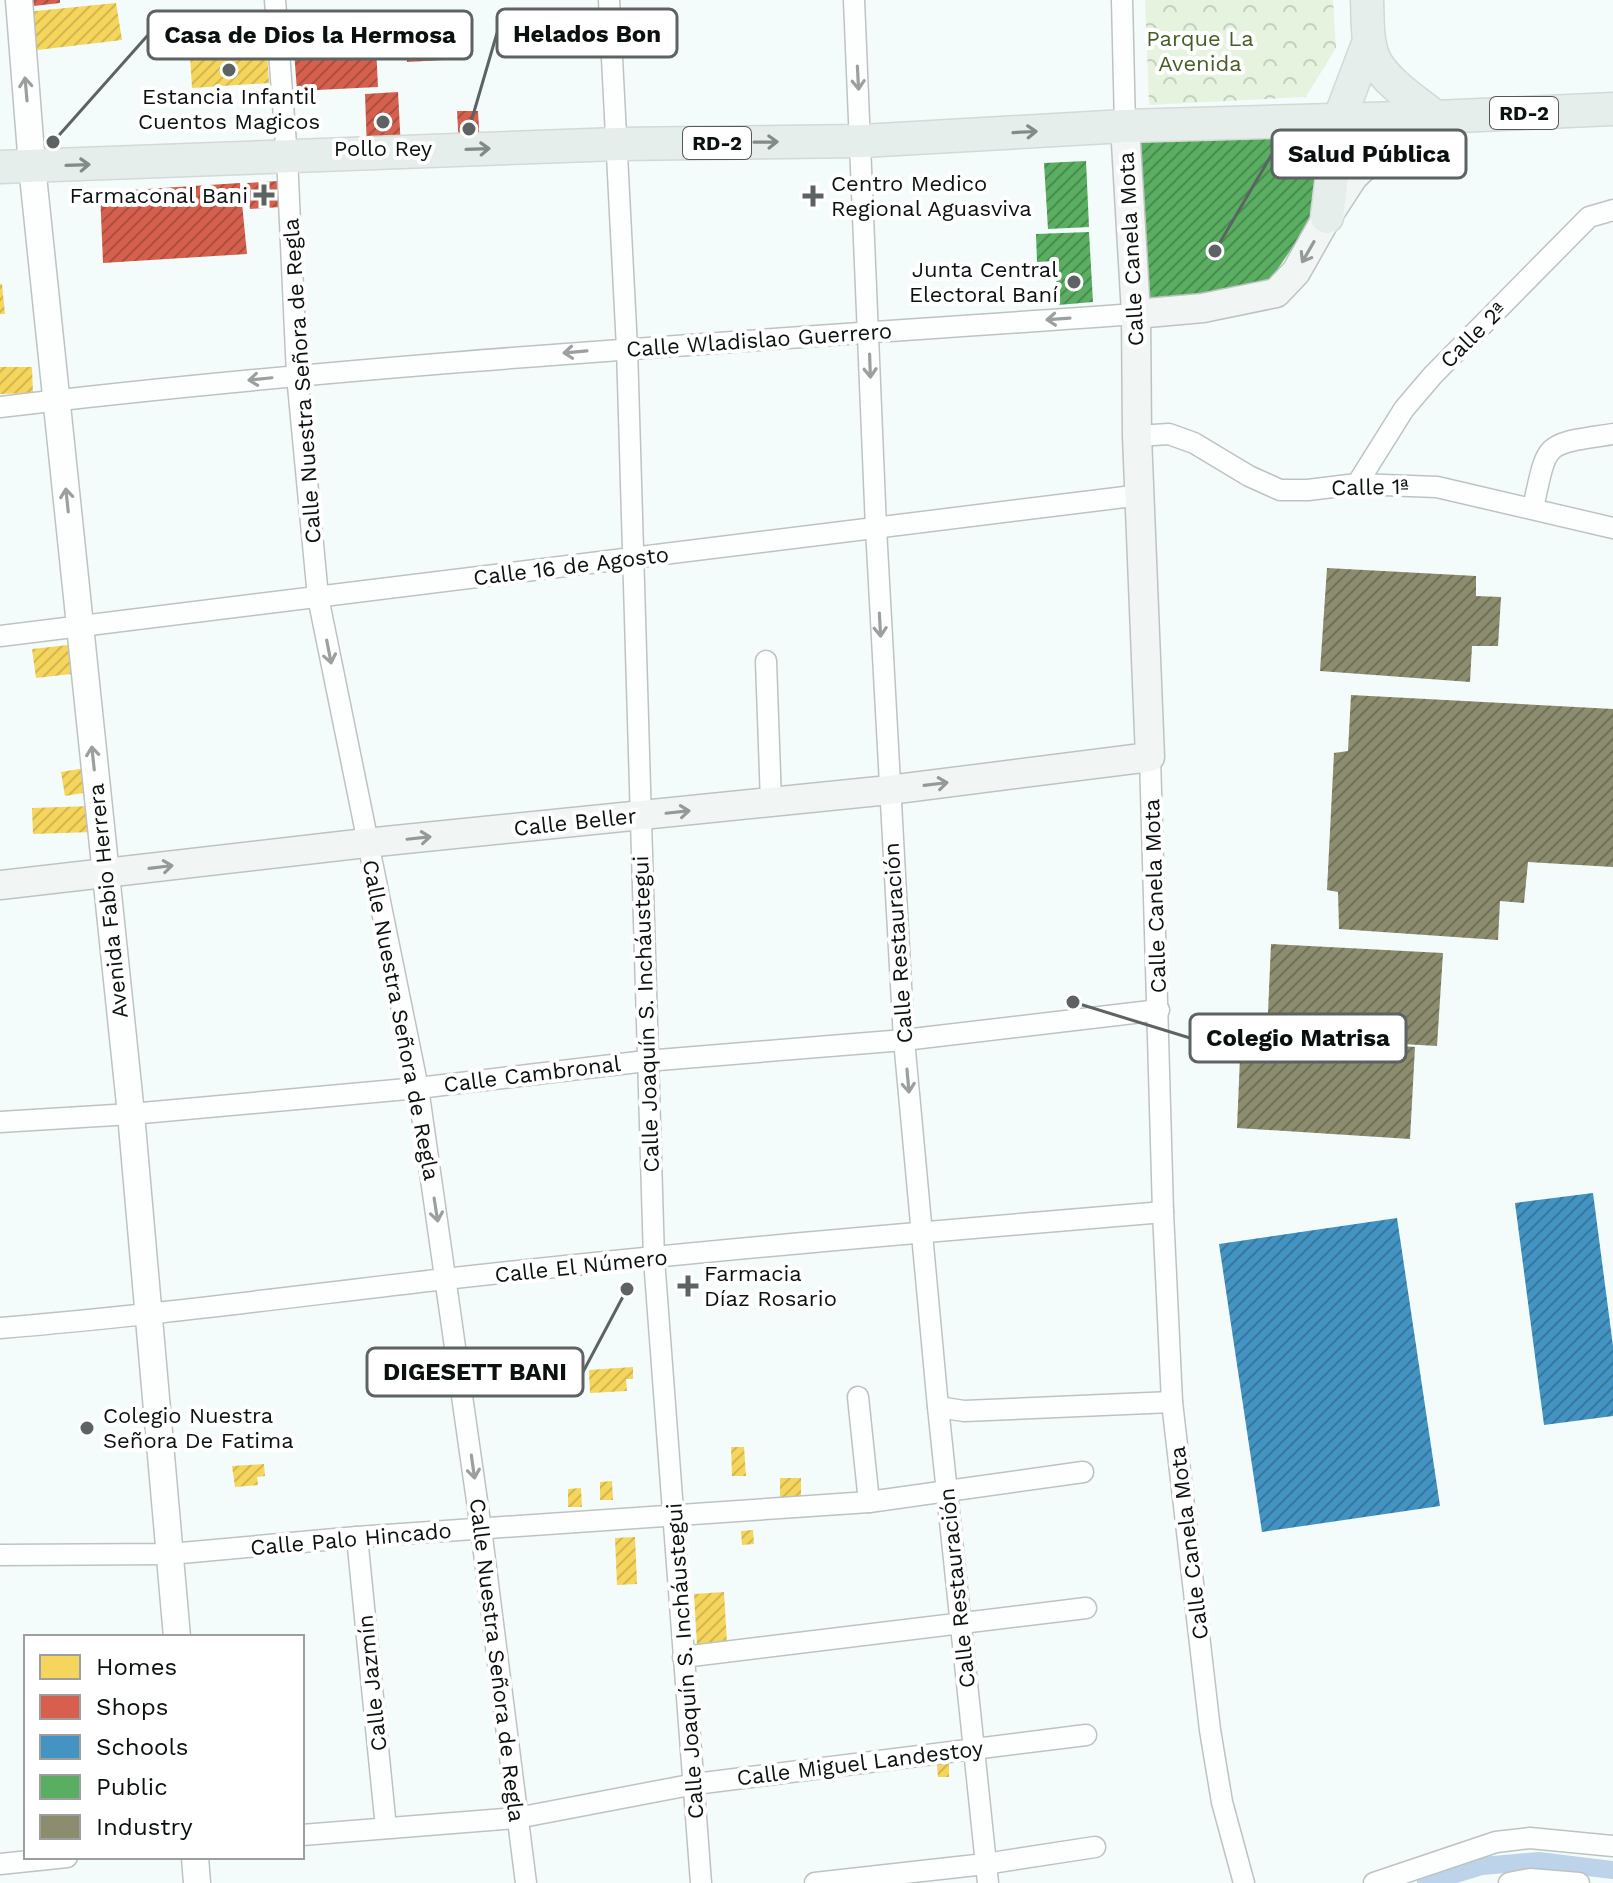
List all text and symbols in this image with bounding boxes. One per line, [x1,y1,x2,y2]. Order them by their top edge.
callout: Helados Bon [497,9,677,57]
callout: Casa de Dios la Hermosa [148,11,472,59]
text: Helados Bon [513,20,661,48]
text: Casa de Dios la Hermosa [164,21,456,49]
park label: Parque La Avenida [1146,26,1254,76]
marker: Estancia Infantil Cuentos Magicos [220,61,238,79]
one-way arrow [851,64,866,91]
one-way arrow [18,76,33,102]
place label: Estancia Infantil Cuentos Magicos [138,84,320,134]
road number: RD-2 [1490,97,1558,129]
marker: Pollo Rey [374,113,392,131]
one-way arrow [1011,124,1038,139]
road number: RD-2 [683,127,751,159]
callout: Salud Pública [1272,130,1466,178]
one-way arrow [752,135,779,150]
place label: Pollo Rey [334,136,433,161]
text: Salud Pública [1288,140,1450,168]
one-way arrow [464,142,491,157]
street label: Calle Canela Mota [1113,151,1149,347]
one-way arrow [64,157,91,172]
place label: Centro Medico Regional Aguasviva [831,171,1032,221]
place label: Farmaconal Bani [70,183,248,208]
marker: Centro Medico Regional Aguasviva [802,185,824,207]
marker: Farmaconal Bani [255,186,273,204]
street label: Calle Nuestra Señora de Regla [278,218,326,544]
one-way arrow [1300,240,1316,263]
place label: Junta Central Electoral Baní [909,257,1058,307]
marker: Junta Central Electoral Baní [1065,273,1083,291]
street label: Calle 2ª [1435,297,1511,373]
one-way arrow [1045,312,1072,327]
street label: Calle Wladislao Guerrero [625,318,893,362]
one-way arrow [562,345,589,360]
one-way arrow [863,352,878,379]
one-way arrow [247,371,274,386]
street label: Calle 1ª [1331,474,1410,500]
one-way arrow [59,487,74,514]
street label: Calle 16 de Agosto [472,542,670,590]
one-way arrow [873,611,888,638]
one-way arrow [322,639,337,665]
one-way arrow [86,746,101,772]
one-way arrow [923,776,949,791]
street label: Avenida Fabio Herrera [83,782,133,1020]
street label: Calle Canela Mota [1139,798,1171,994]
street label: Calle Beller [512,803,638,841]
one-way arrow [664,805,691,820]
one-way arrow [405,830,432,845]
street label: Calle Restauración [879,842,917,1044]
street label: Calle Joaquín S. Incháustegui [628,855,664,1173]
street label: Calle Nuestra Señora de Regla [358,858,444,1182]
one-way arrow [147,860,174,875]
callout: Colegio Matrisa [1190,1014,1406,1062]
text: Colegio Matrisa [1206,1024,1390,1052]
street label: Calle Cambronal [442,1051,622,1097]
one-way arrow [900,1067,915,1094]
one-way arrow [430,1197,445,1222]
street label: Calle El Número [493,1244,669,1288]
place label: Farmacia Díaz Rosario [704,1261,837,1311]
marker: Farmacia Díaz Rosario [679,1277,697,1295]
callout: DIGESETT BANI [367,1348,583,1396]
text: DIGESETT BANI [383,1358,567,1386]
place label: Colegio Nuestra Señora De Fatima [103,1403,294,1453]
marker: Colegio Nuestra Señora De Fatima [78,1419,96,1437]
street label: Calle Canela Mota [1165,1445,1213,1641]
one-way arrow [466,1454,481,1479]
street label: Calle Restauración [934,1487,980,1689]
street label: Calle Nuestra Señora de Regla [465,1497,529,1823]
street label: Calle Joaquín S. Incháustegui [661,1502,709,1820]
street label: Calle Palo Hincado [249,1518,453,1560]
street label: Calle Jazmín [352,1613,392,1753]
legend [24,1635,304,1859]
text: Homes [96,1653,177,1681]
text: Shops [96,1693,168,1721]
text: Schools [96,1733,188,1761]
street label: Calle Miguel Landestoy [735,1735,985,1791]
text: Public [96,1773,168,1801]
text: Industry [96,1813,193,1841]

